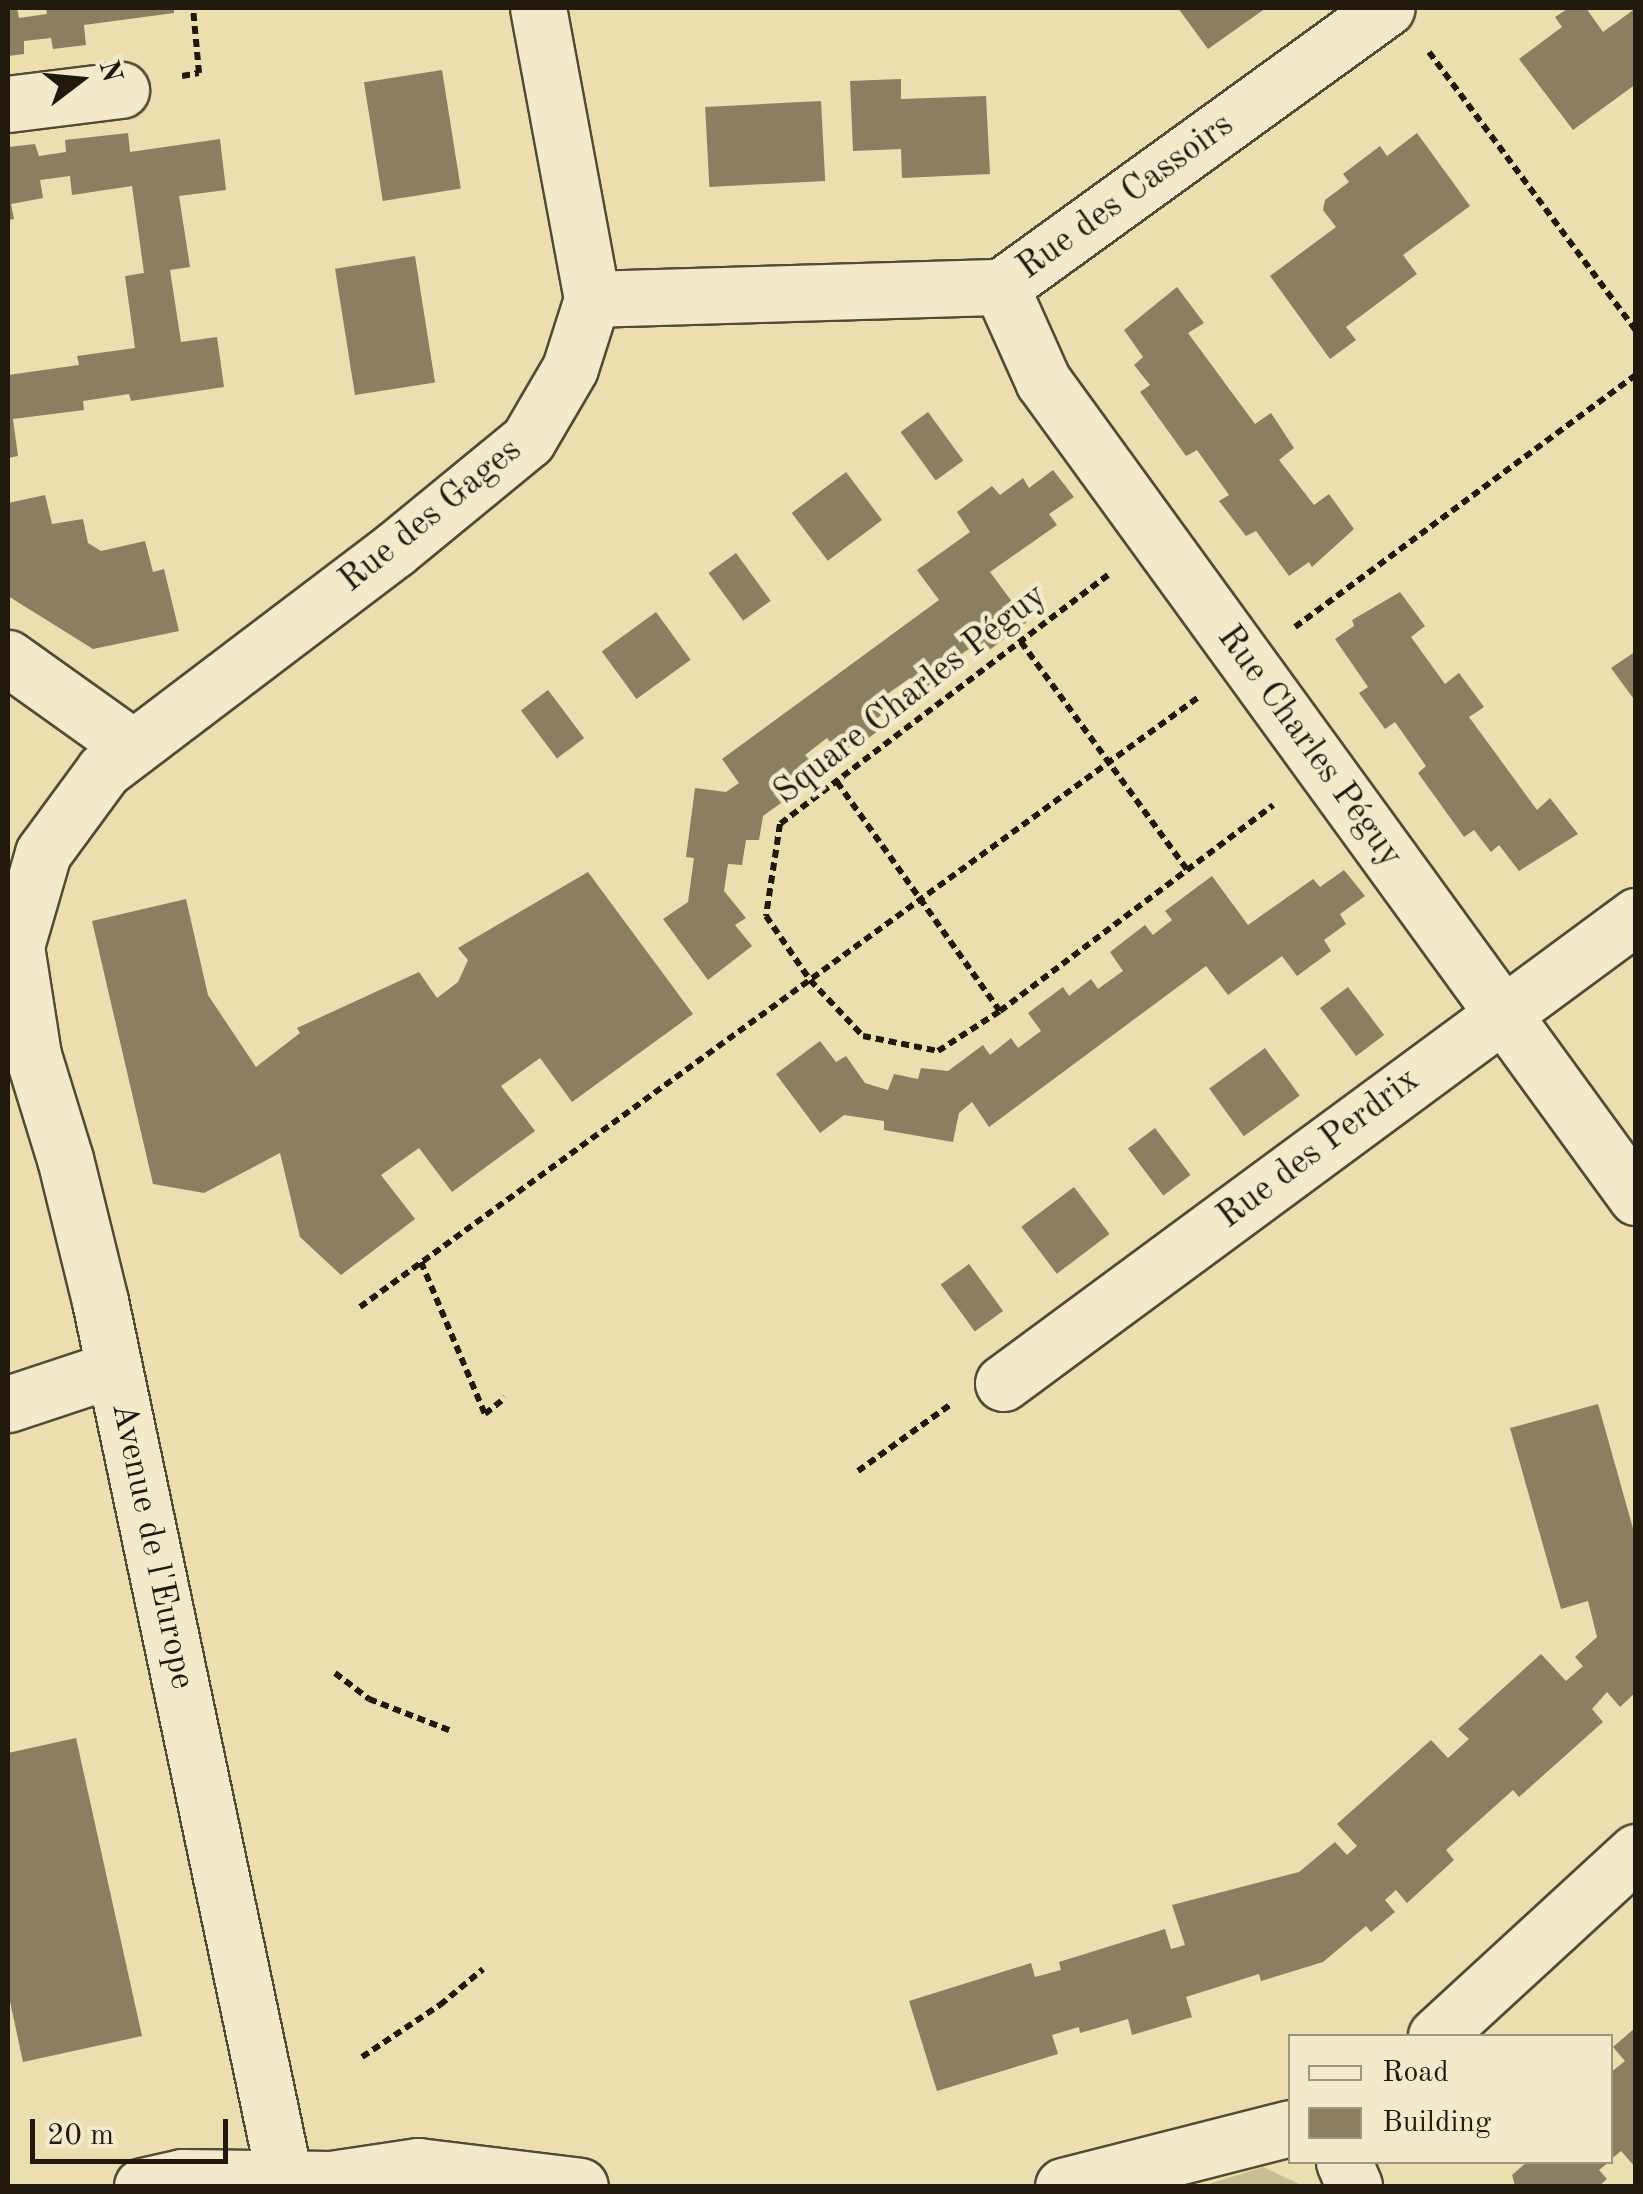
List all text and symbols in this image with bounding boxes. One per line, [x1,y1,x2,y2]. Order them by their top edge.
north arrow [30,30,130,130]
text: N [92,58,125,86]
street label: Rue des Cassoirs [1010,105,1242,289]
street label: Rue des Gages [332,430,530,602]
street label: Square Charles Péguy [766,576,1056,814]
street label: Rue Charles Péguy [1207,618,1411,876]
street label: Rue des Perdrix [1210,1059,1428,1239]
street label: Avenue de l'Europe [101,1399,203,1693]
legend [1288,2034,1613,2164]
text: Road [1382,2058,1449,2088]
scale bar [35,2099,232,2161]
text: Building [1382,2108,1491,2138]
text: 20 m [47,2121,114,2151]

